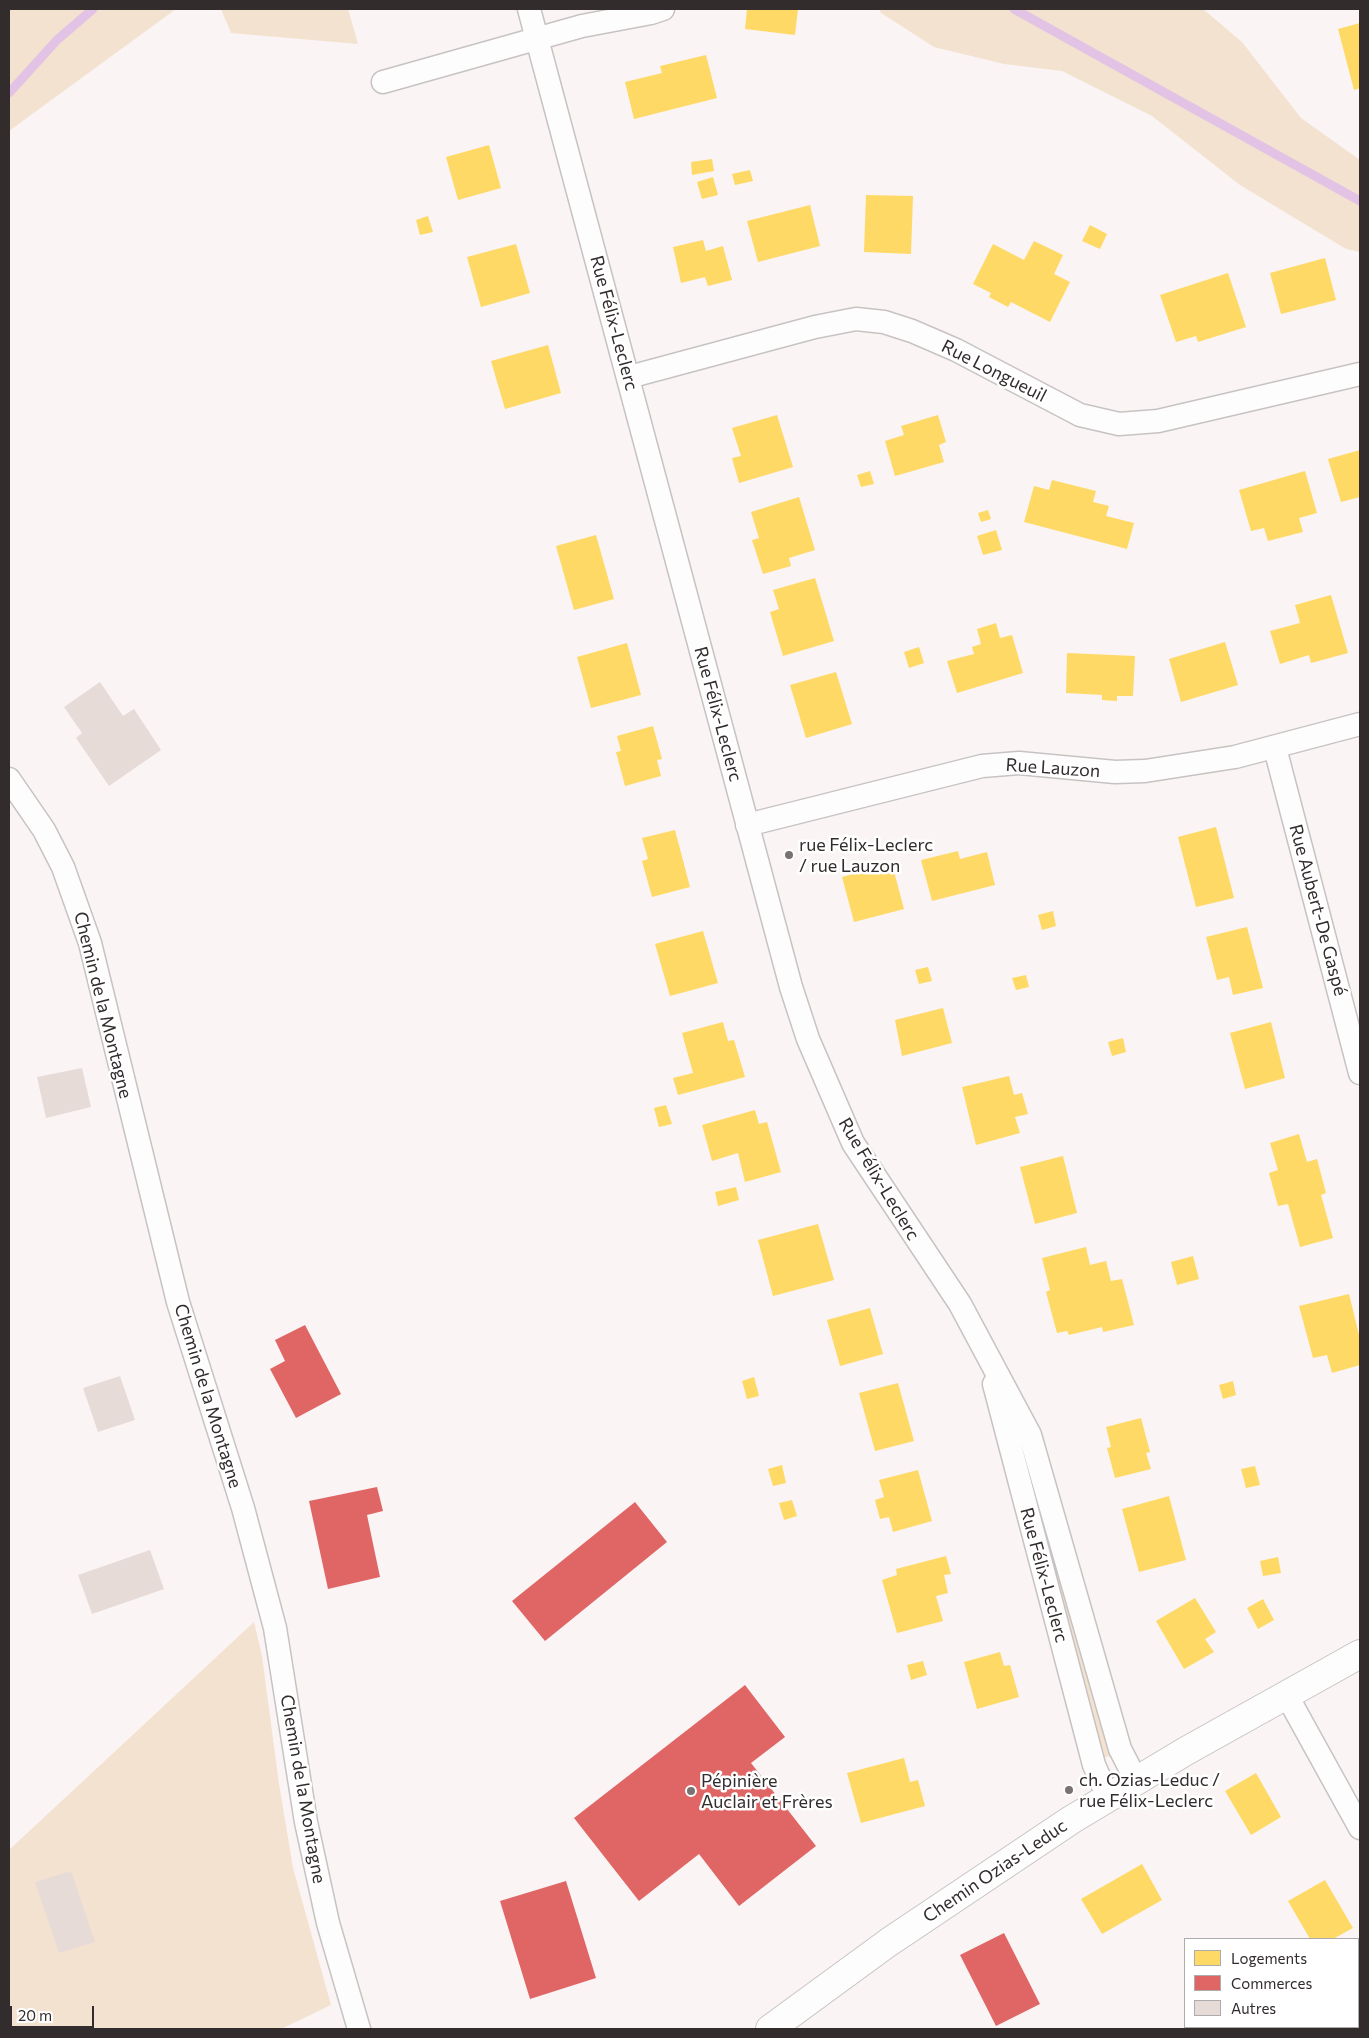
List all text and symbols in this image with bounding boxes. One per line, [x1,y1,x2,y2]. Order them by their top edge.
street label: Rue Félix-Leclerc [586,253,642,393]
street label: Rue Longueuil [938,335,1050,407]
street label: Rue Félix-Leclerc [690,644,746,784]
street label: Rue Lauzon [1005,754,1101,782]
street label: Rue Aubert-De Gaspé [1285,822,1351,998]
place label: rue Félix-Leclerc / rue Lauzon [799,834,933,876]
marker: rue Félix-Leclerc / rue Lauzon [783,849,795,861]
street label: Chemin de la Montagne [69,909,137,1101]
street label: Rue Félix-Leclerc [834,1114,924,1244]
street label: Chemin de la Montagne [170,1301,246,1491]
street label: Rue Félix-Leclerc [1016,1505,1072,1645]
street label: Chemin de la Montagne [276,1693,330,1885]
place label: ch. Ozias-Leduc / rue Félix-Leclerc [1079,1769,1220,1812]
place label: Pépinière Auclair et Frères [701,1770,833,1812]
marker: ch. Ozias-Leduc / rue Félix-Leclerc [1063,1784,1075,1796]
marker: Pépinière Auclair et Frères [685,1785,697,1797]
street label: Chemin Ozias-Leduc [919,1815,1071,1927]
legend [1184,1938,1359,2028]
text: Logements [1231,1949,1307,1967]
text: Commerces [1231,1974,1312,1992]
scale bar [12,1996,96,2028]
text: Autres [1231,1999,1276,2017]
text: 20 m [18,2006,52,2024]

